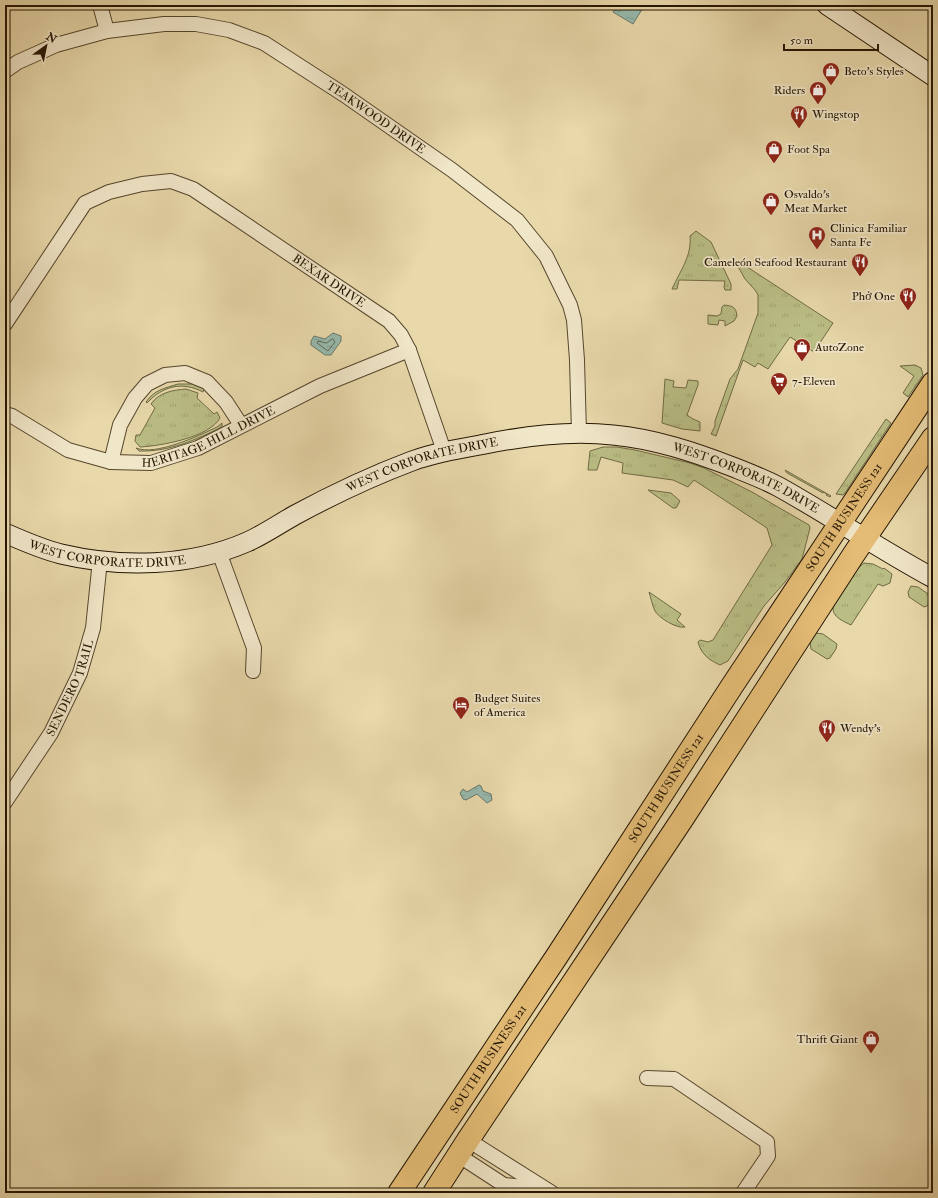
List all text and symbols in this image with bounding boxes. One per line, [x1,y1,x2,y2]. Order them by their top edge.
north arrow [26,26,66,66]
scale bar [784,26,878,52]
text: N [43,29,60,47]
text: 50 m [790,33,814,48]
shop icon: Beto's Styles [821,61,841,86]
place label: Beto's Styles [844,64,904,79]
street label: TEAKWOOD DRIVE [323,78,428,157]
shop icon: Riders [808,80,828,105]
place label: Riders [774,83,805,98]
restaurant icon: Wingstop [789,104,809,129]
place label: Wingstop [811,107,859,122]
shop icon: Foot Spa [764,139,784,164]
place label: Foot Spa [787,142,831,157]
place label: Osvaldo's Meat Market [784,187,847,216]
shop icon: Osvaldo's Meat Market [761,191,781,216]
place label: Clinica Familiar Santa Fe [830,221,908,250]
hospital icon: Clinica Familiar Santa Fe [807,225,827,250]
street label: BEXAR DRIVE [289,251,368,311]
restaurant icon: Cameleón Seafood Restaurant [850,252,870,277]
place label: Cameleón Seafood Restaurant [704,255,847,270]
restaurant icon: Phở One [898,286,918,311]
place label: Phở One [852,289,895,304]
shop icon: AutoZone [792,337,812,362]
place label: AutoZone [814,340,864,355]
supermarket icon: 7-Eleven [769,371,789,396]
place label: 7-Eleven [792,374,836,389]
street label: HERITAGE HILL DRIVE [141,403,278,471]
street label: WEST CORPORATE DRIVE [343,435,500,496]
street label: WEST CORPORATE DRIVE [670,440,822,517]
street label: SOUTH BUSINESS 121 [803,460,886,575]
street label: WEST CORPORATE DRIVE [26,537,187,571]
street label: SENDERO TRAIL [43,638,97,739]
place label: Budget Suites of America [474,691,540,720]
hotel icon: Budget Suites of America [451,695,471,720]
restaurant icon: Wendy's [817,718,837,743]
place label: Wendy's [839,721,881,736]
street label: SOUTH BUSINESS 121 [625,731,707,846]
street label: SOUTH BUSINESS 121 [447,1002,530,1116]
shop icon: Thrift Giant [861,1029,881,1054]
place label: Thrift Giant [797,1032,858,1047]

